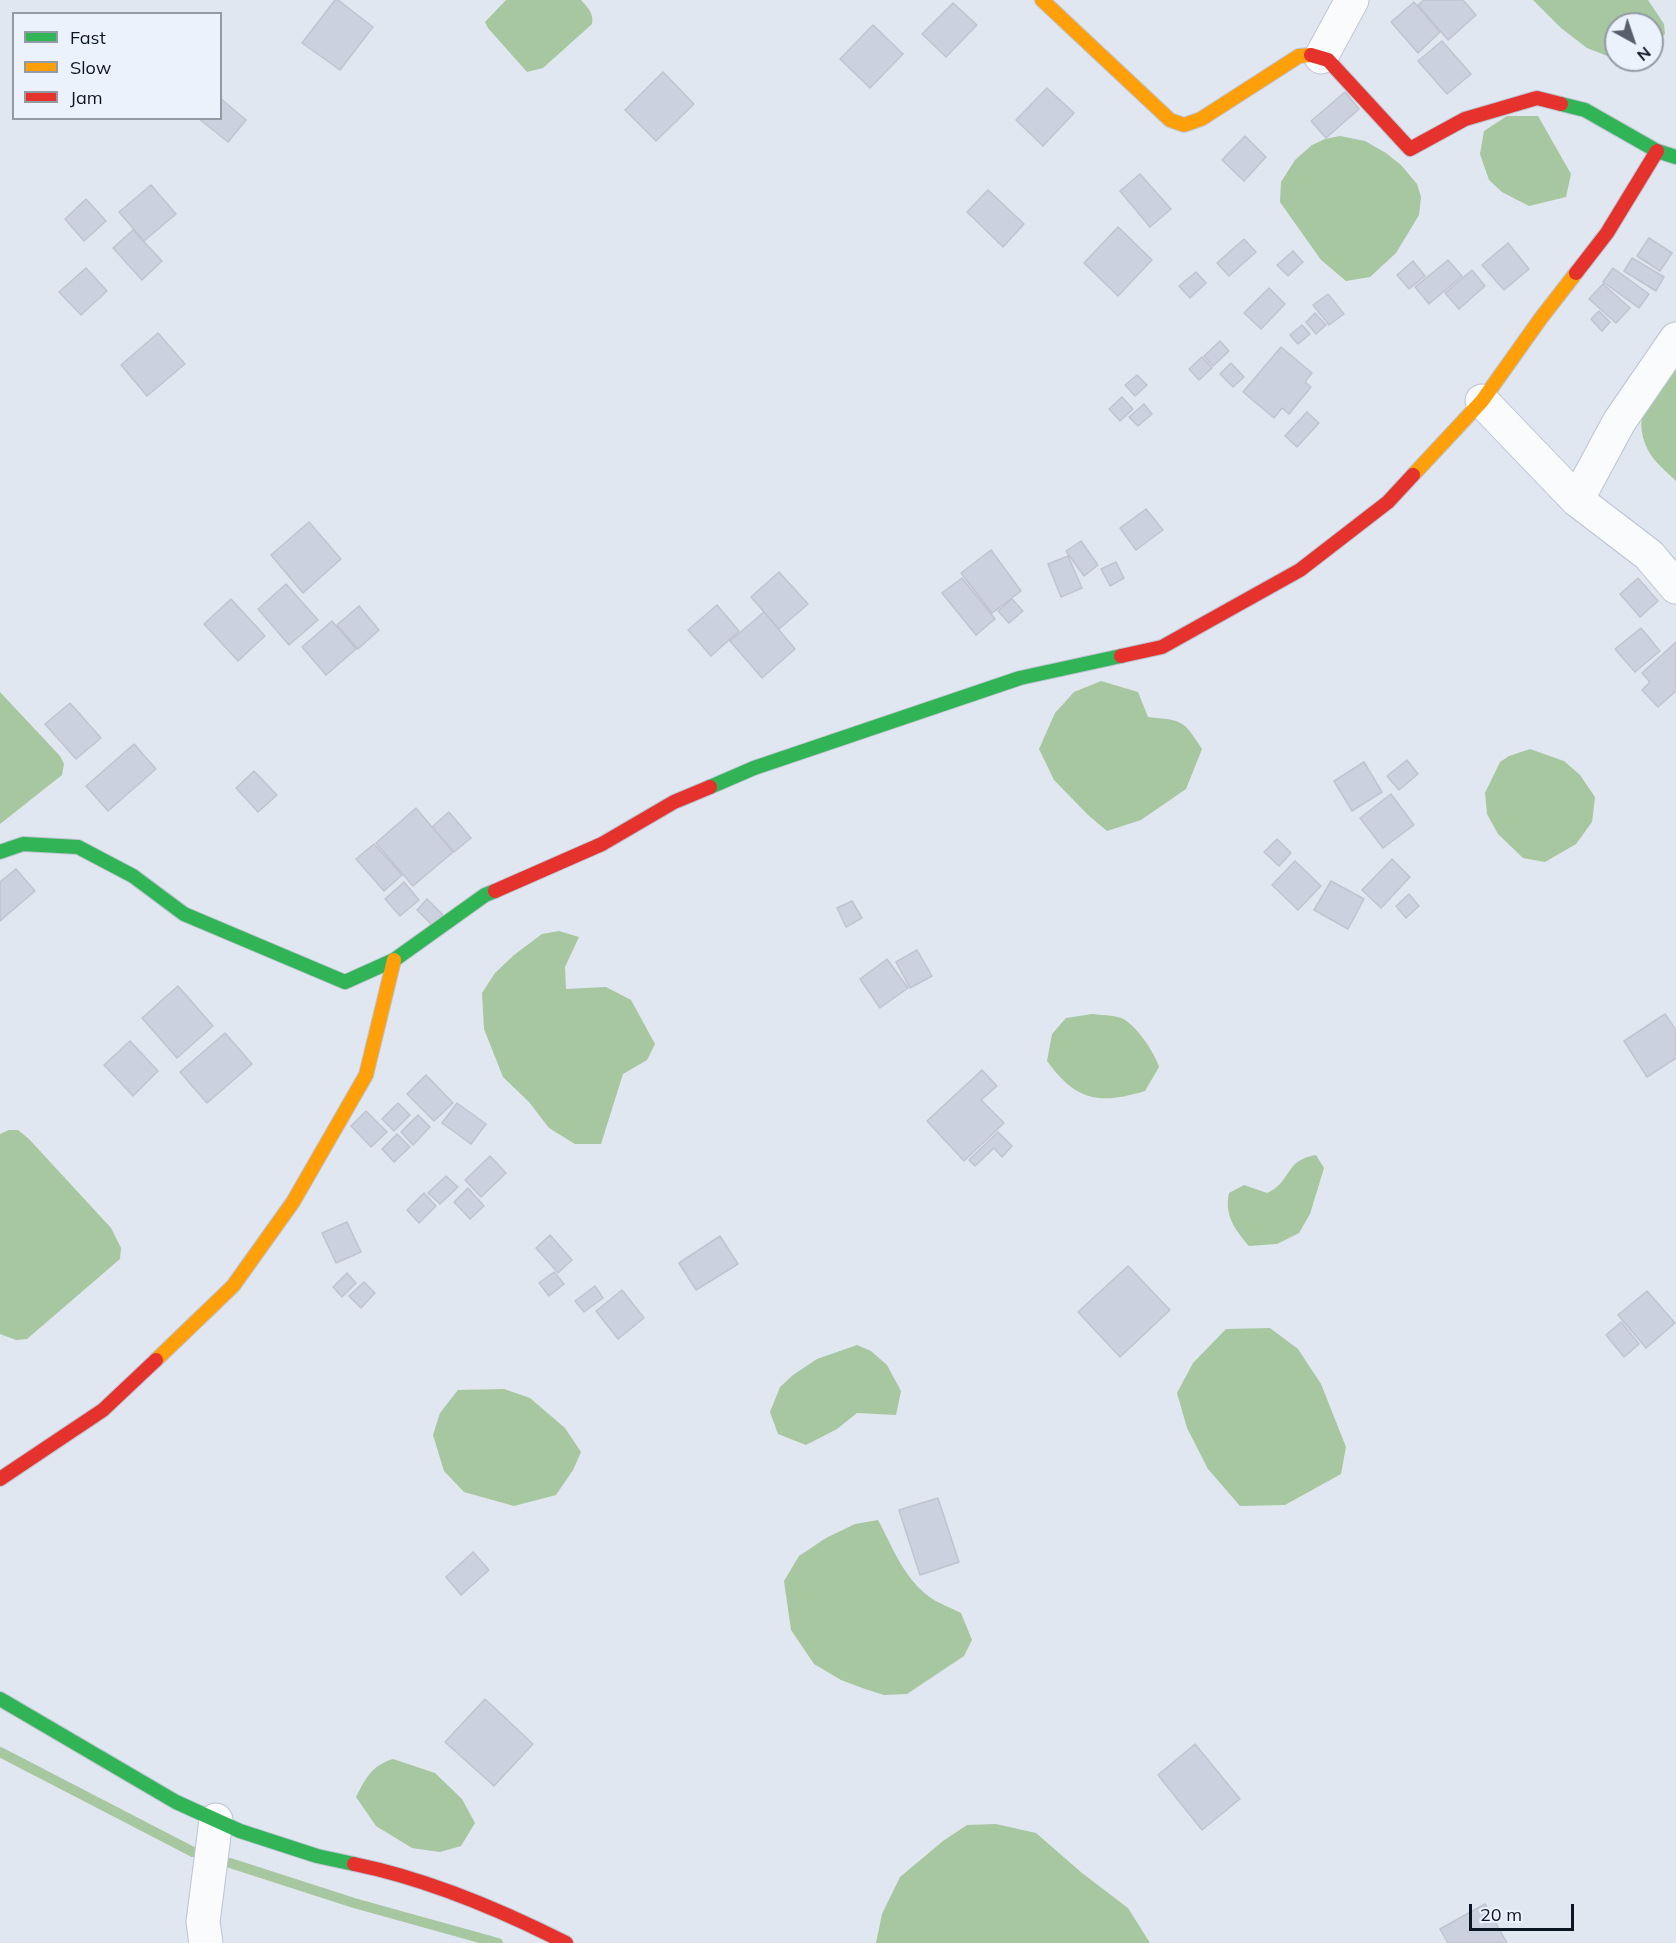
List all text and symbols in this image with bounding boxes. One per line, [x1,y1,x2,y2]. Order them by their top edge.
legend [12,12,222,120]
north arrow [1604,12,1664,72]
text: Fast [70,26,106,49]
text: N [1633,43,1655,66]
text: Slow [70,56,111,79]
text: Jam [70,86,103,109]
scale bar [1472,1892,1577,1930]
text: 20 m [1480,1903,1522,1926]

